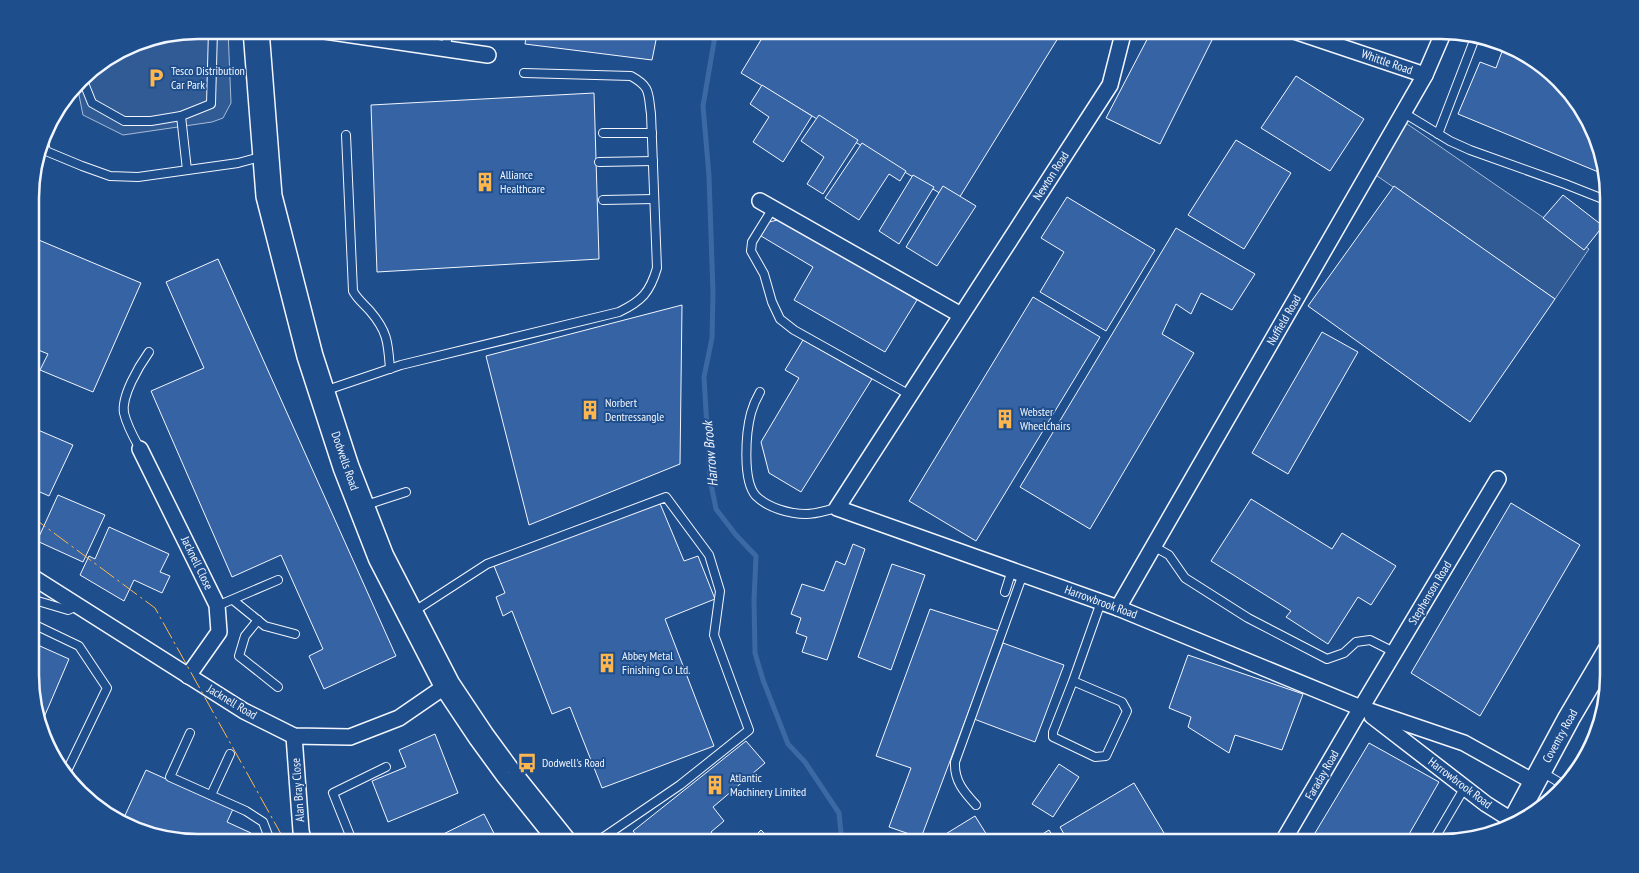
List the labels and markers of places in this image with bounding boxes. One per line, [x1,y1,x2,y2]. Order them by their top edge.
place label: Tesco Distribution Car Park [171,63,245,92]
parking icon: Tesco Distribution Car Park [145,67,167,89]
place label: Alliance Healthcare [500,167,545,196]
building icon: Alliance Healthcare [474,171,496,193]
place label: Norbert Dentressangle [605,395,664,424]
building icon: Norbert Dentressangle [579,399,601,421]
place label: Webster Wheelchairs [1020,404,1070,433]
building icon: Webster Wheelchairs [994,408,1016,430]
place label: Abbey Metal Finishing Co Ltd. [622,648,690,677]
building icon: Abbey Metal Finishing Co Ltd. [596,652,618,674]
bus stop icon: Dodwell's Road [516,752,538,774]
place label: Dodwell's Road [542,755,605,770]
place label: Atlantic Machinery Limited [730,770,806,799]
building icon: Atlantic Machinery Limited [704,774,726,796]

